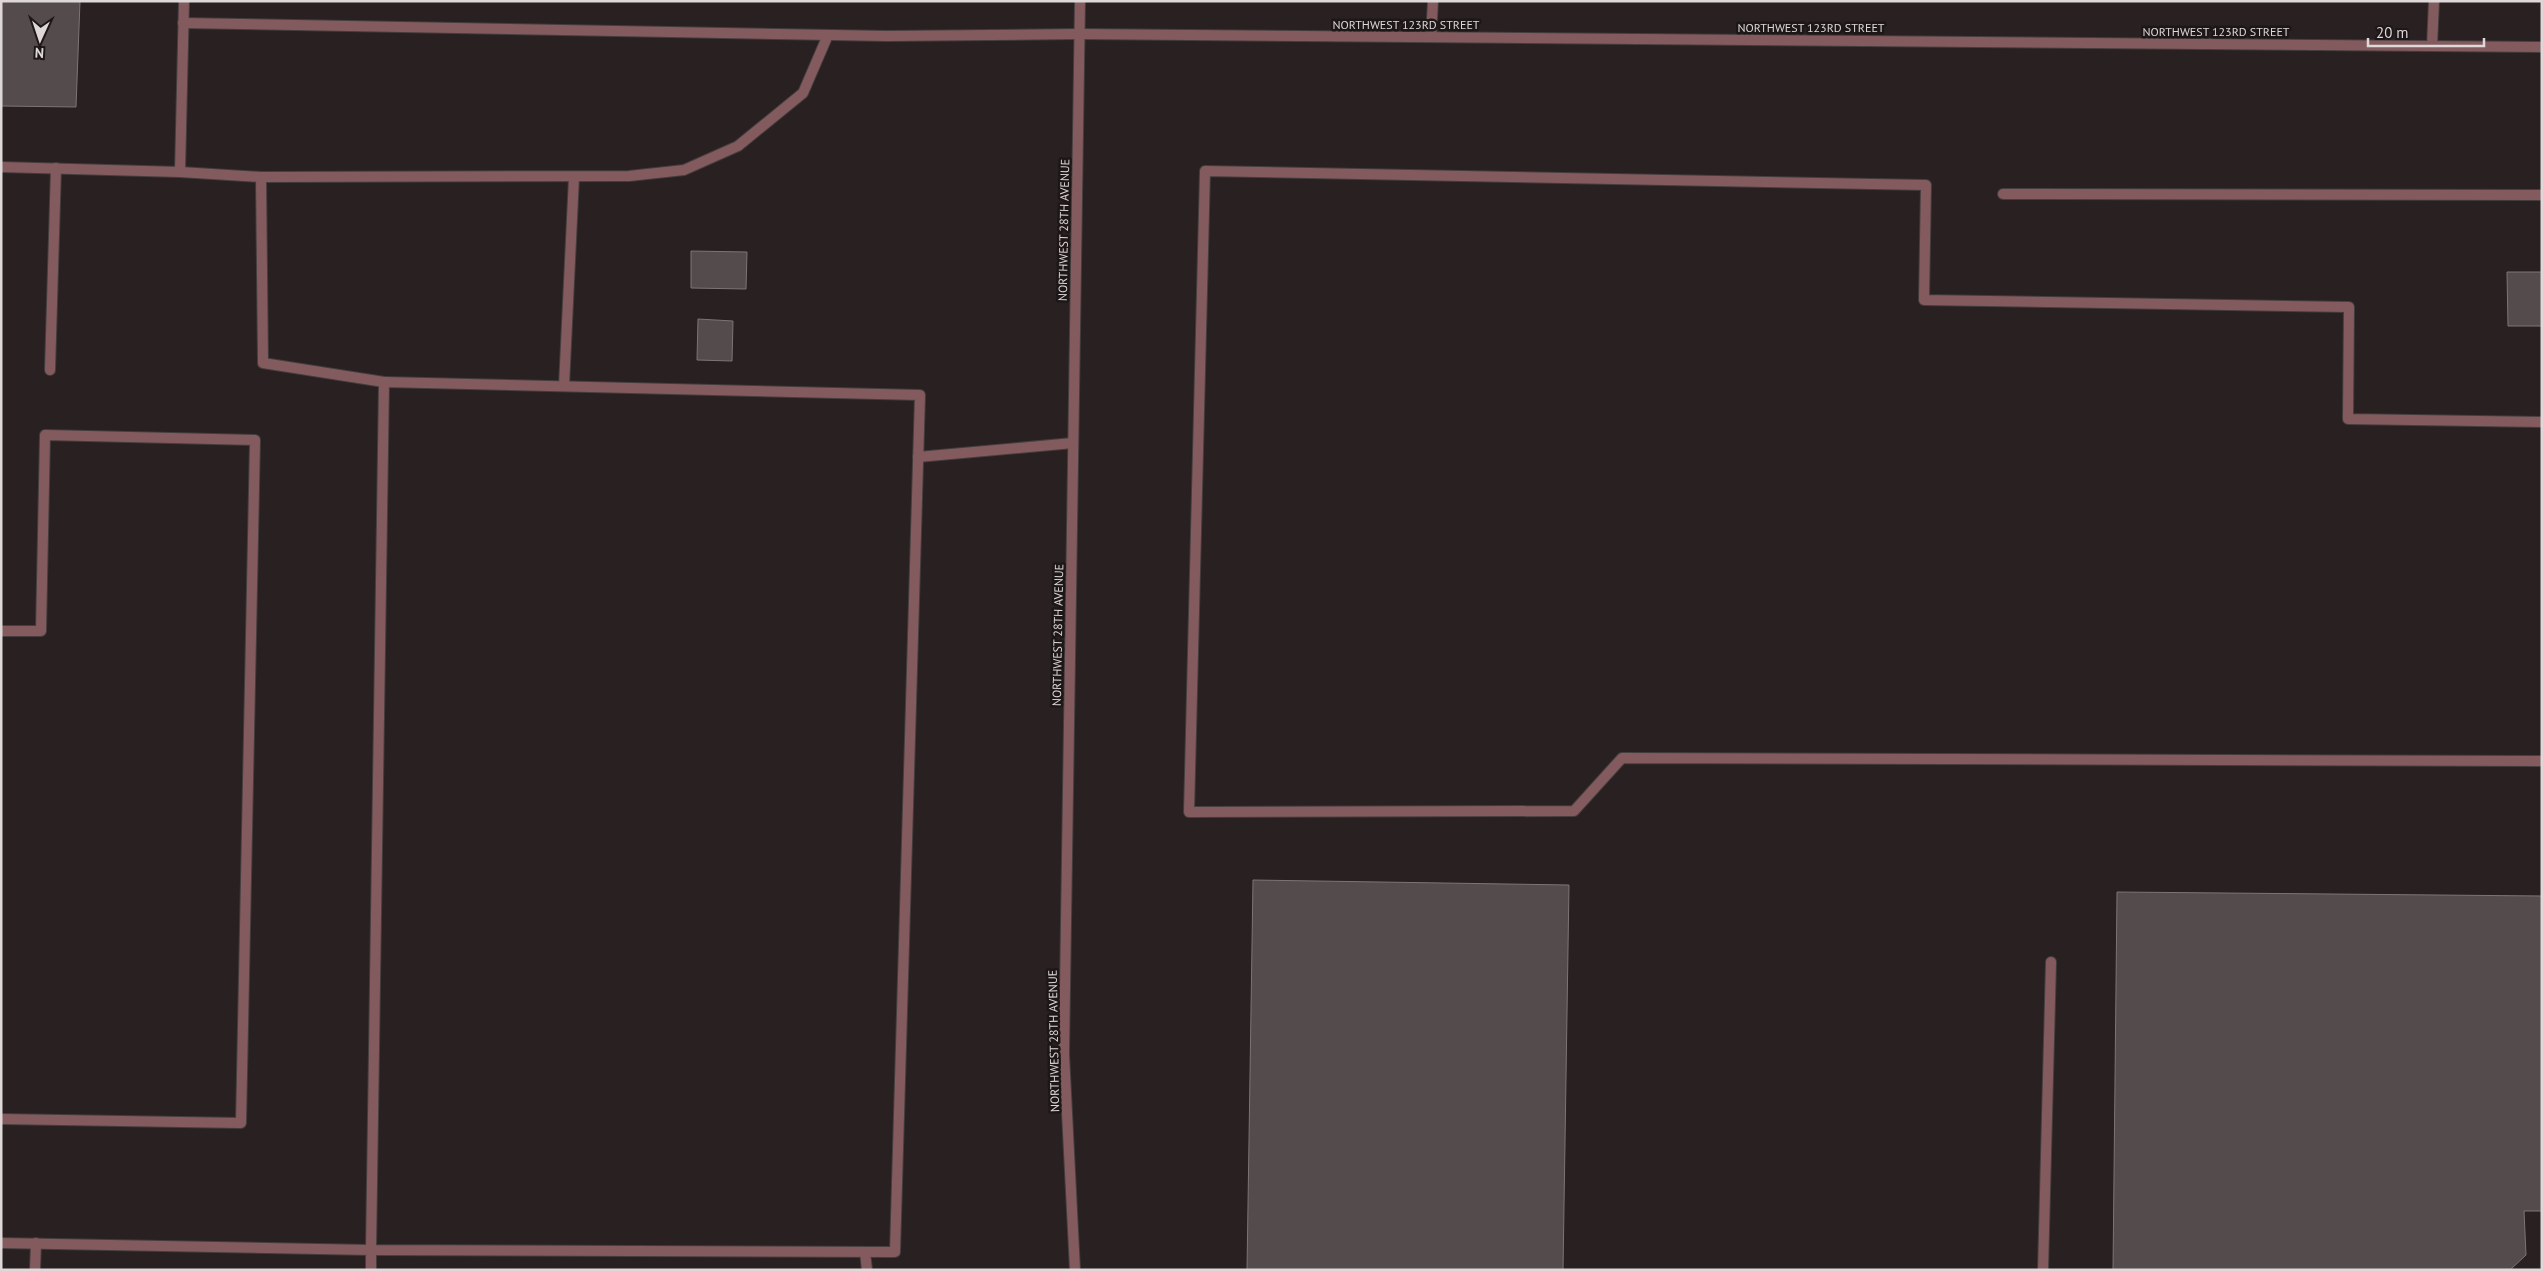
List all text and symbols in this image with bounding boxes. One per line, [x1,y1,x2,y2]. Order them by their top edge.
north arrow [15,15,65,65]
scale bar [2368,15,2484,47]
street label: NORTHWEST 123RD STREET [1332,17,1480,32]
street label: NORTHWEST 123RD STREET [1737,20,1885,35]
text: 20 m [2376,23,2409,42]
street label: NORTHWEST 123RD STREET [2142,24,2290,39]
text: N [34,44,44,62]
street label: NORTHWEST 28TH AVENUE [1055,159,1072,301]
street label: NORTHWEST 28TH AVENUE [1049,564,1066,706]
street label: NORTHWEST 28TH AVENUE [1045,970,1062,1112]

